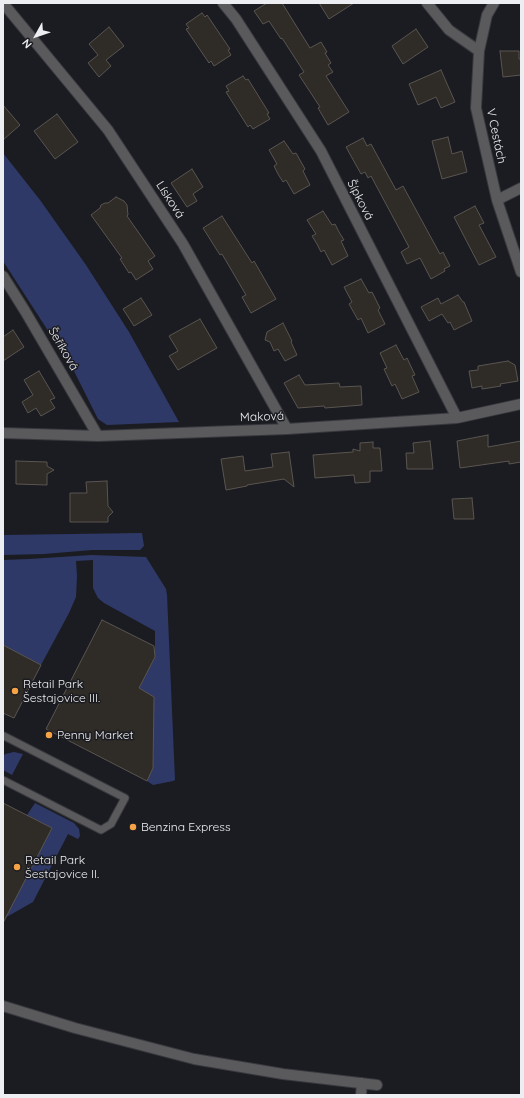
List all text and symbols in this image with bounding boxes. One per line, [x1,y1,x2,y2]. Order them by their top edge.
north arrow [16,16,56,56]
text: N [19,36,35,51]
street label: V Cestách [483,107,509,165]
street label: Šípková [344,177,376,223]
street label: Lísková [153,179,187,221]
street label: Šeříková [45,325,81,373]
street label: Maková [240,409,284,425]
place label: Retail Park Šestajovice III. [23,677,100,705]
marker: Retail Park Šestajovice III. [10,686,20,696]
place label: Penny Market [57,728,134,742]
marker: Penny Market [44,730,54,740]
place label: Benzina Express [141,820,231,834]
marker: Benzina Express [128,822,138,832]
place label: Retail Park Šestajovice II. [25,853,99,881]
marker: Retail Park Šestajovice II. [12,862,22,872]

